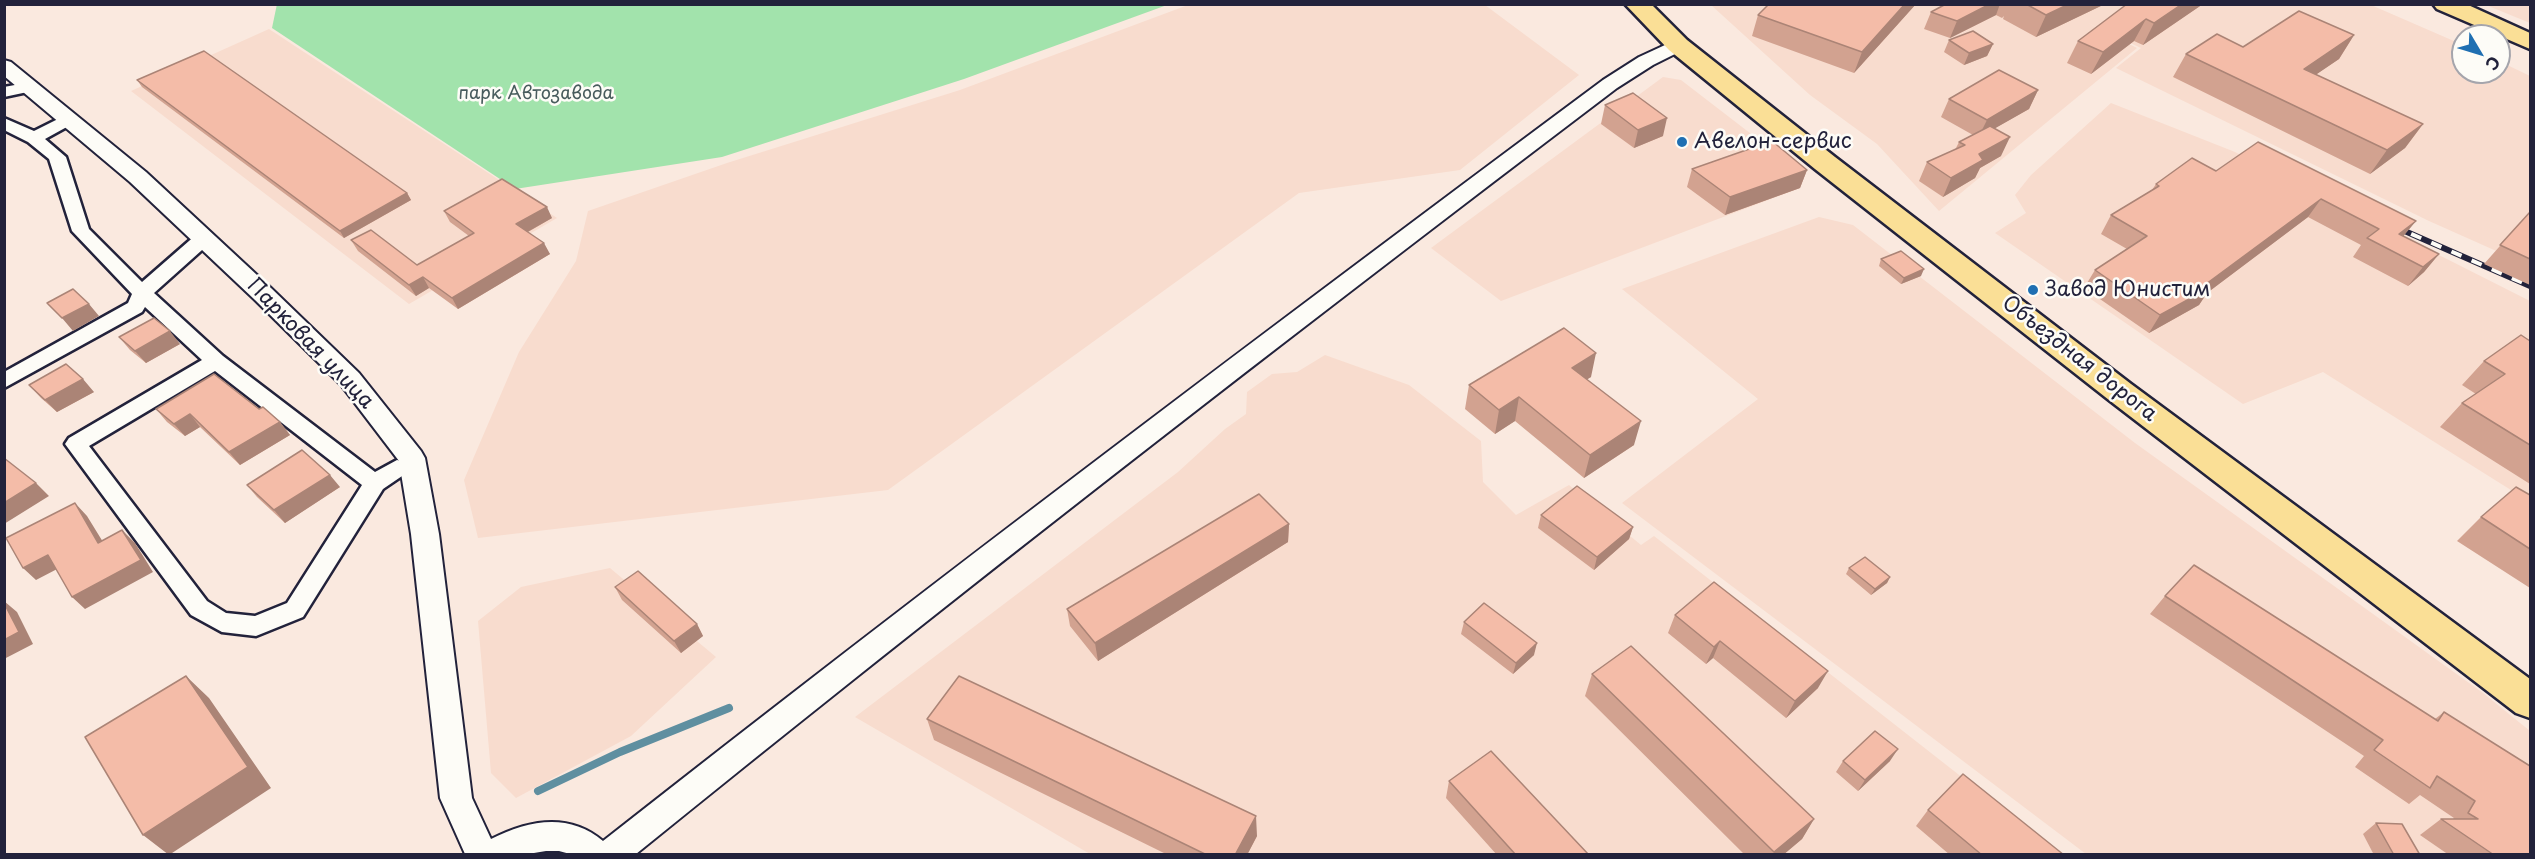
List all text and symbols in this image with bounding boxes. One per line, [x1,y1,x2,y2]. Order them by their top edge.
north arrow [2451,24,2511,84]
text: С [2480,52,2507,76]
park label: парк Автозавода [458,83,614,105]
place label: Авелон-сервис [1694,129,1852,155]
marker: Авелон-сервис [1675,135,1689,149]
street label: Парковая улица [241,274,379,414]
place label: Завод Юнистим [2045,277,2210,303]
marker: Завод Юнистим [2026,283,2040,297]
street label: Объездная дорога [1997,291,2161,427]

